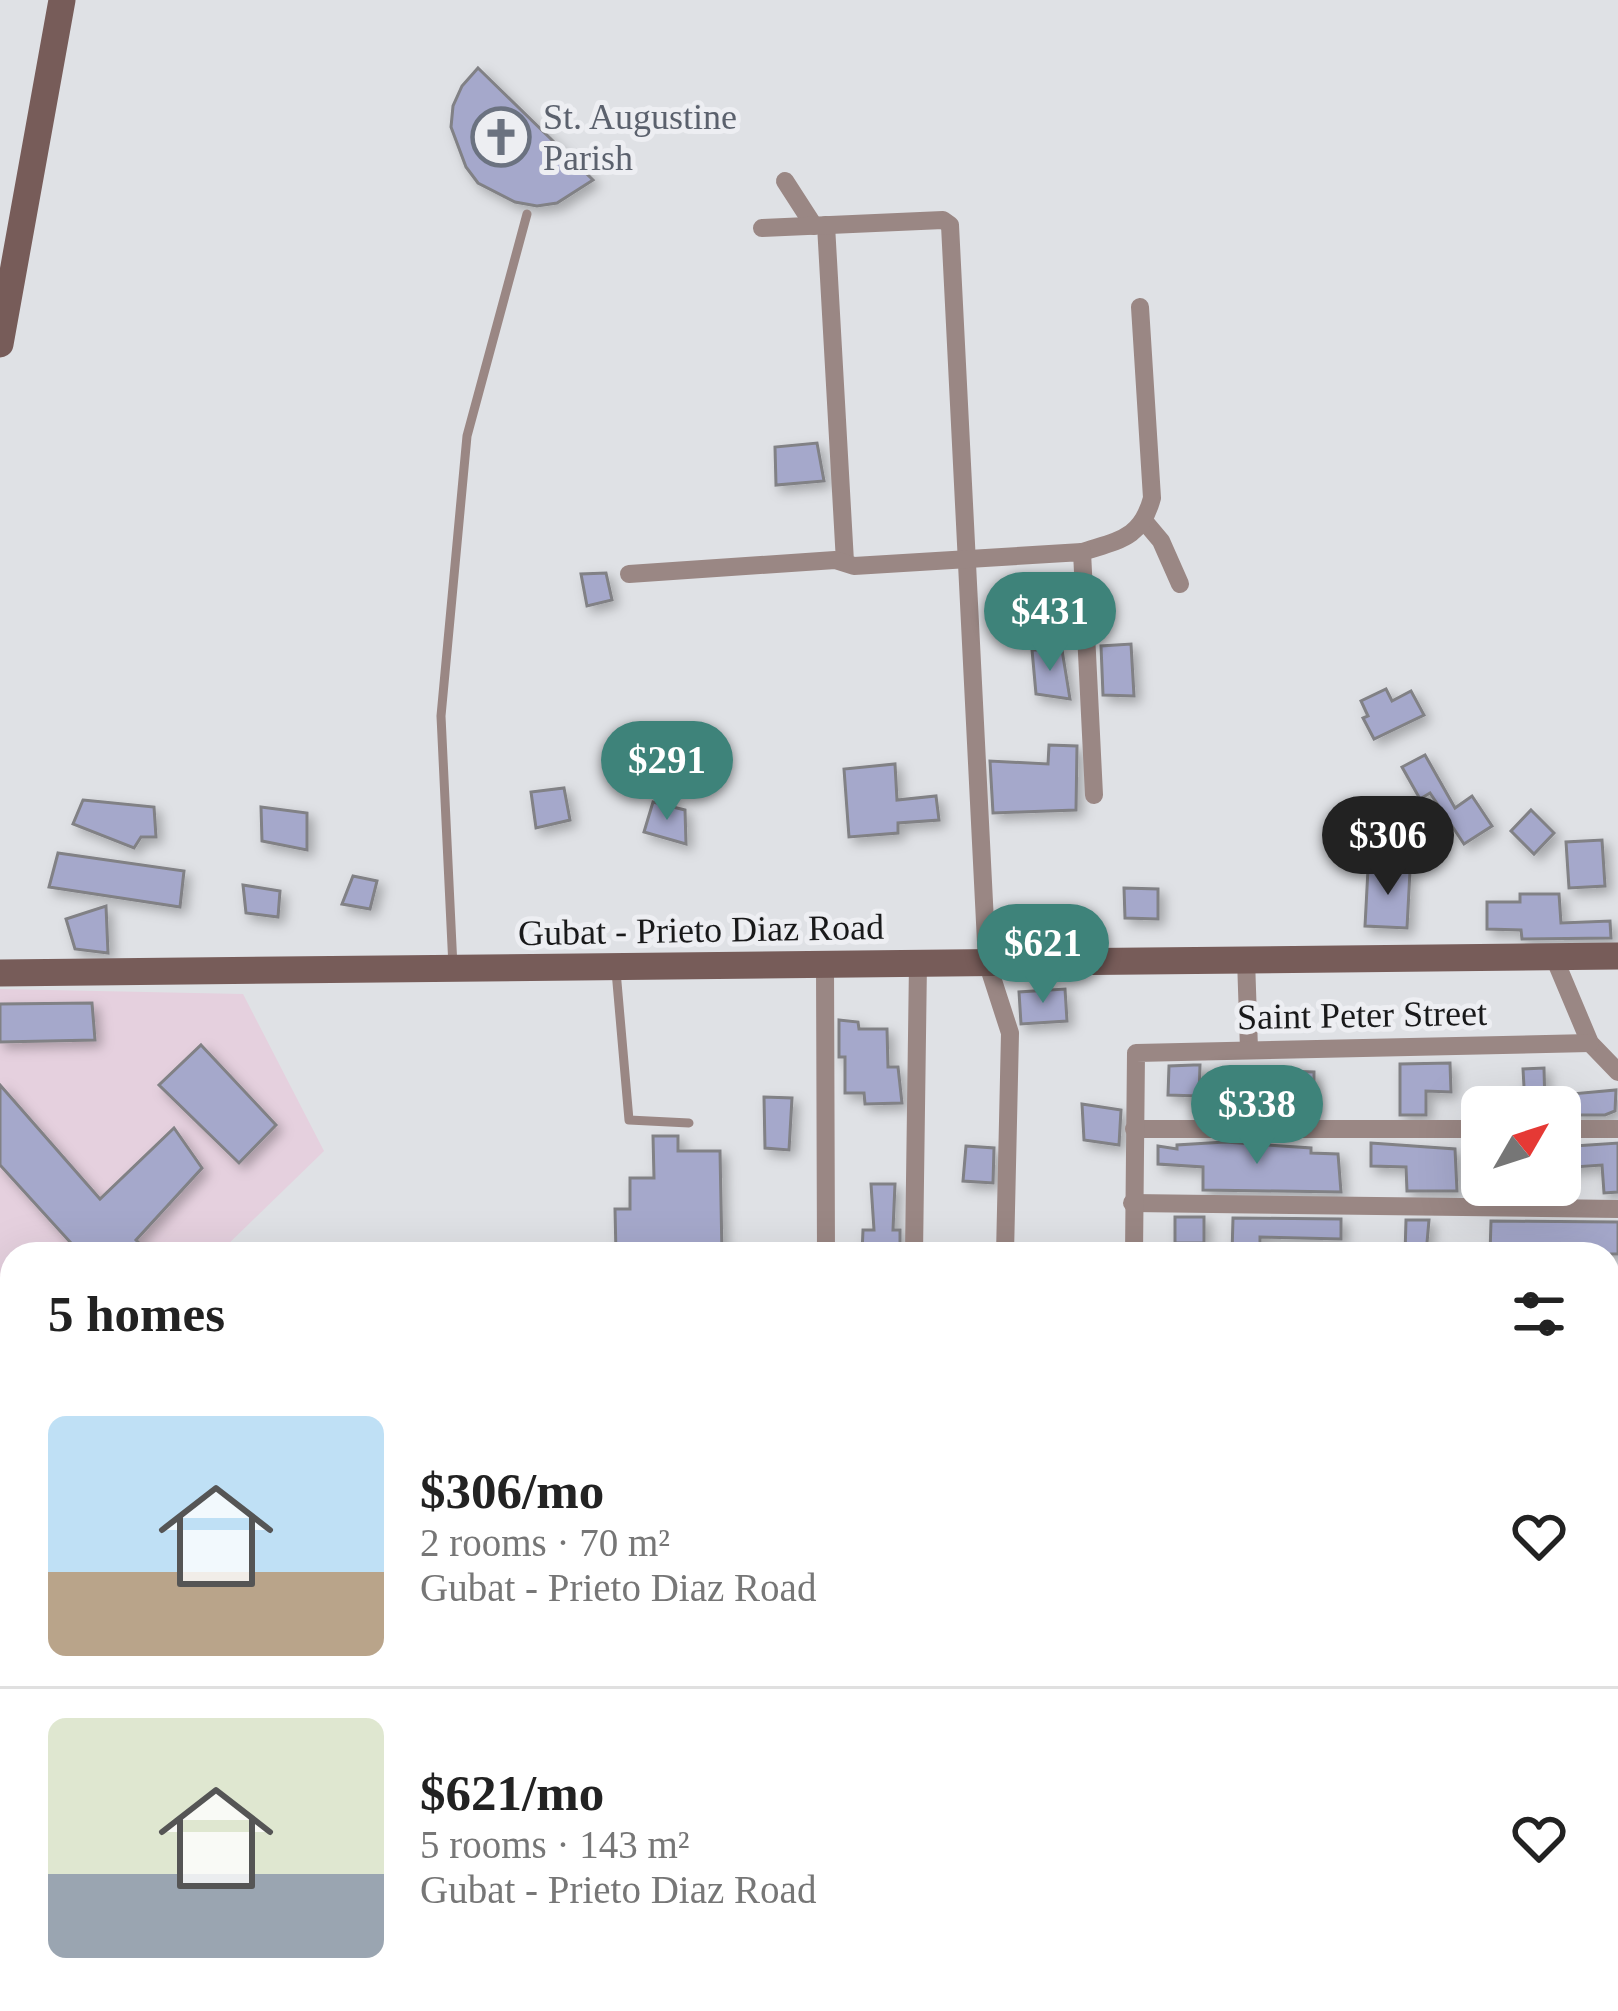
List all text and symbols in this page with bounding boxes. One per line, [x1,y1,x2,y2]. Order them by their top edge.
place label: St. Augustine Parish [543,97,737,178]
church icon: St. Augustine Parish [470,106,532,168]
pin: $431 [979,572,1121,674]
text: $431 [1011,589,1089,632]
pin: $291 [596,721,738,823]
text: $291 [628,738,706,781]
pin: $306 [1317,796,1459,898]
text: $306 [1349,813,1427,856]
pin: $621 [972,904,1114,1006]
street label: Gubat - Prieto Diaz Road [518,907,884,953]
text: $621 [1004,921,1082,964]
street label: Saint Peter Street [1237,993,1487,1037]
pin: $338 [1186,1065,1328,1167]
text: $338 [1218,1082,1296,1125]
north arrow [1461,1086,1581,1206]
map controls [1461,1086,1581,1206]
icon: filters [1506,1281,1572,1347]
text: 5 homes [48,1286,225,1342]
text: $306/mo [420,1463,604,1519]
icon: home [144,1464,288,1608]
icon: heart [1506,1503,1572,1569]
text: 2 rooms · 70 m² [420,1521,670,1564]
text: Gubat - Prieto Diaz Road [420,1566,816,1609]
text: $621/mo [420,1765,604,1821]
icon: home [144,1766,288,1910]
icon: heart [1506,1805,1572,1871]
text: 5 rooms · 143 m² [420,1823,690,1866]
text: Gubat - Prieto Diaz Road [420,1868,816,1911]

